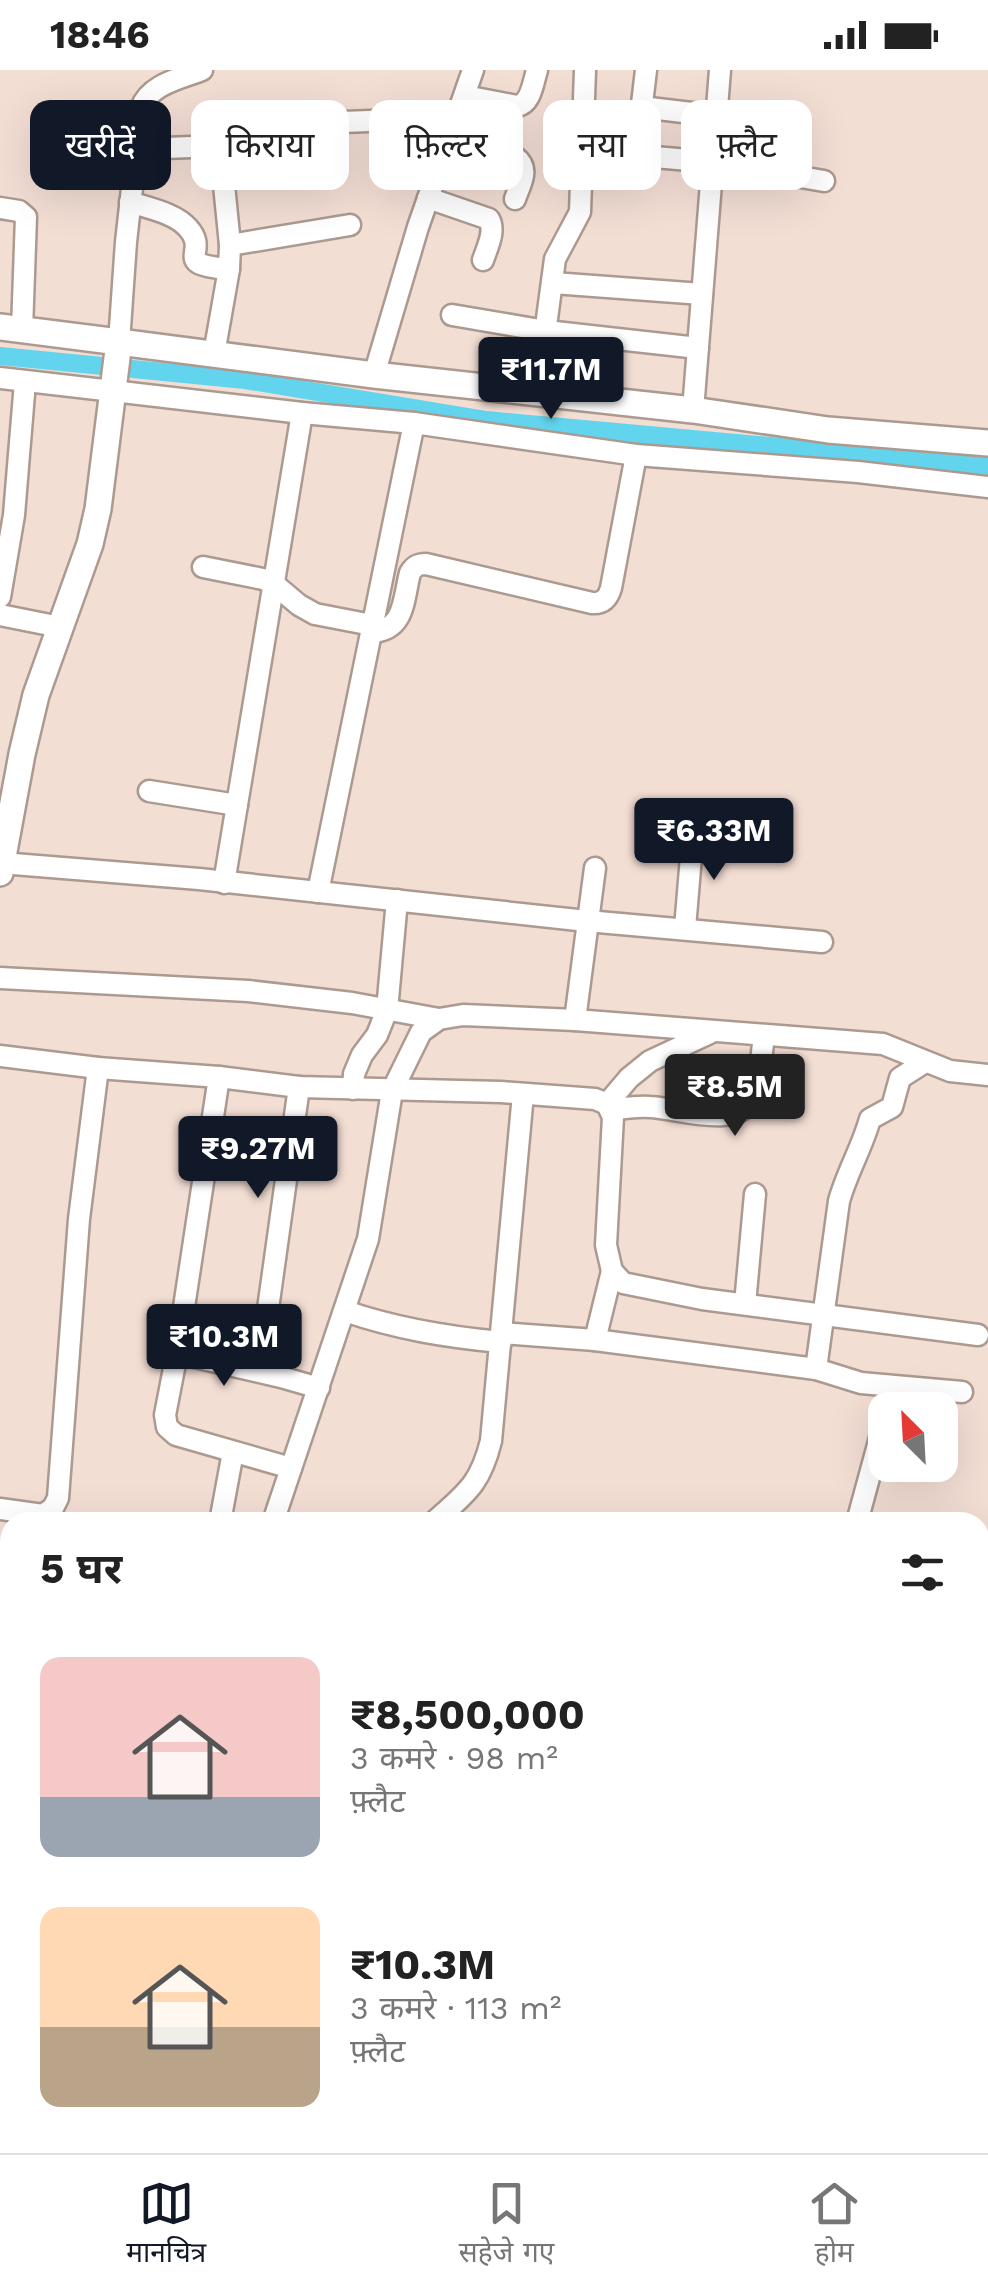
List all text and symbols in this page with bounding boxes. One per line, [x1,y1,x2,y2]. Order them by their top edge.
text: 18:46 [50,13,150,57]
chip: खरीदें [30,100,171,190]
chip: किराया [191,100,349,190]
chip: फ़िल्टर [369,100,523,190]
chip: नया [543,100,661,190]
chip: फ़्लैट [681,100,812,190]
pin: ₹11.7M [470,337,632,422]
text: ₹11.7M [500,350,602,388]
pin: ₹6.33M [633,798,795,883]
text: ₹6.33M [656,811,772,849]
pin: ₹8.5M [665,1054,805,1139]
text: ₹8.5M [687,1067,783,1105]
pin: ₹9.27M [177,1116,339,1201]
text: ₹9.27M [200,1129,316,1167]
pin: ₹10.3M [143,1304,305,1389]
text: ₹10.3M [169,1317,279,1355]
north arrow [868,1392,958,1482]
map controls [868,1392,958,1482]
text: 5 घर [40,1544,122,1593]
icon: filters [895,1545,950,1600]
text: ₹8,500,000 [350,1690,585,1739]
icon: home [120,1697,240,1817]
text: 3 कमरे · 98 m² [350,1739,558,1777]
text: फ़्लैट [350,1782,405,1820]
text: ₹10.3M [350,1940,495,1989]
icon: home [120,1947,240,2067]
text: 3 कमरे · 113 m² [350,1989,562,2027]
text: फ़्लैट [350,2032,405,2070]
tab: मानचित्र [126,2176,206,2273]
tab: सहेजे गए [459,2176,554,2273]
tab: होम [807,2176,862,2273]

